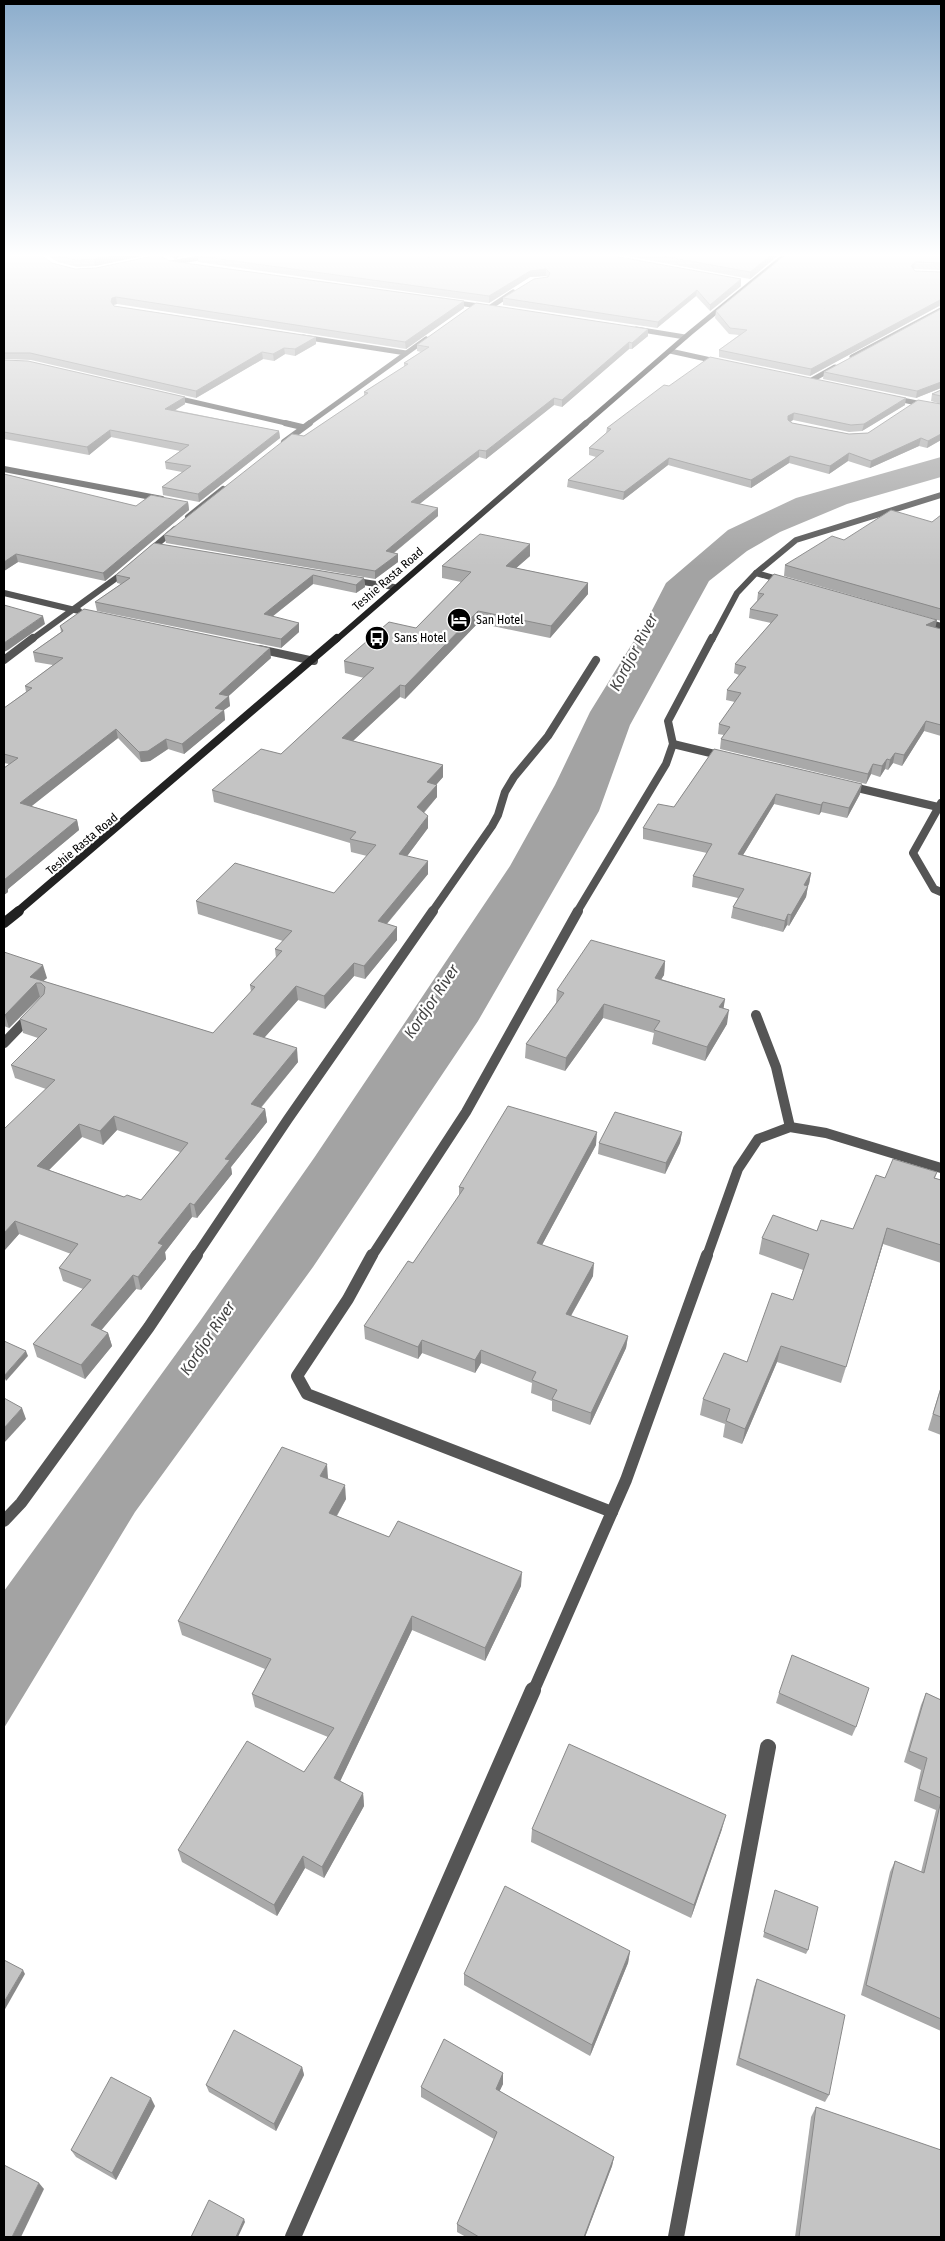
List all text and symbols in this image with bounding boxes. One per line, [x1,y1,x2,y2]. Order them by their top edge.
street label: Teshie Rasta Road [350,545,426,613]
hotel icon: San Hotel [446,607,472,633]
water label: Kordjor River [605,610,662,694]
place label: San Hotel [476,613,523,627]
bus stop icon: Sans Hotel [364,625,390,651]
place label: Sans Hotel [394,631,447,645]
street label: Teshie Rasta Road [43,810,121,878]
water label: Kordjor River [400,960,463,1042]
water label: Kordjor River [176,1297,239,1379]

